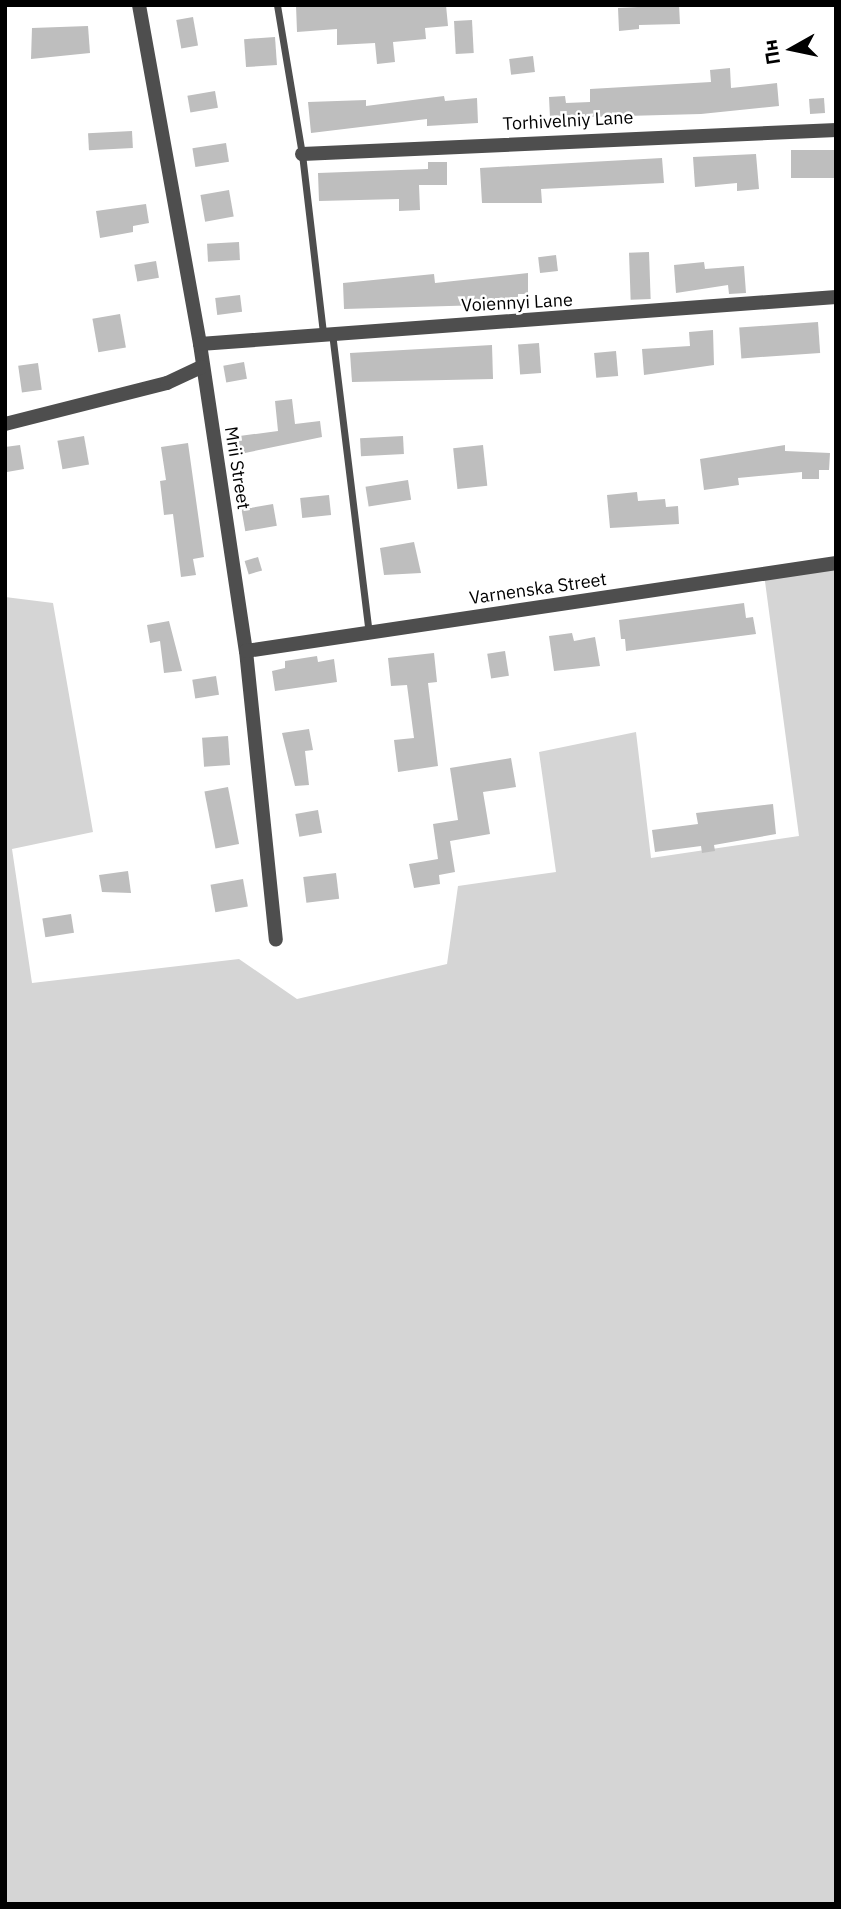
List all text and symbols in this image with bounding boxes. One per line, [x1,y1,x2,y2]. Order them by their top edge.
north arrow [757,14,827,84]
text: Пн [757,38,785,67]
street label: Torhivelniy Lane [502,107,634,135]
street label: Voiennyi Lane [461,289,573,317]
street label: Mrii Street [220,425,254,511]
street label: Varnenska Street [468,569,608,609]

